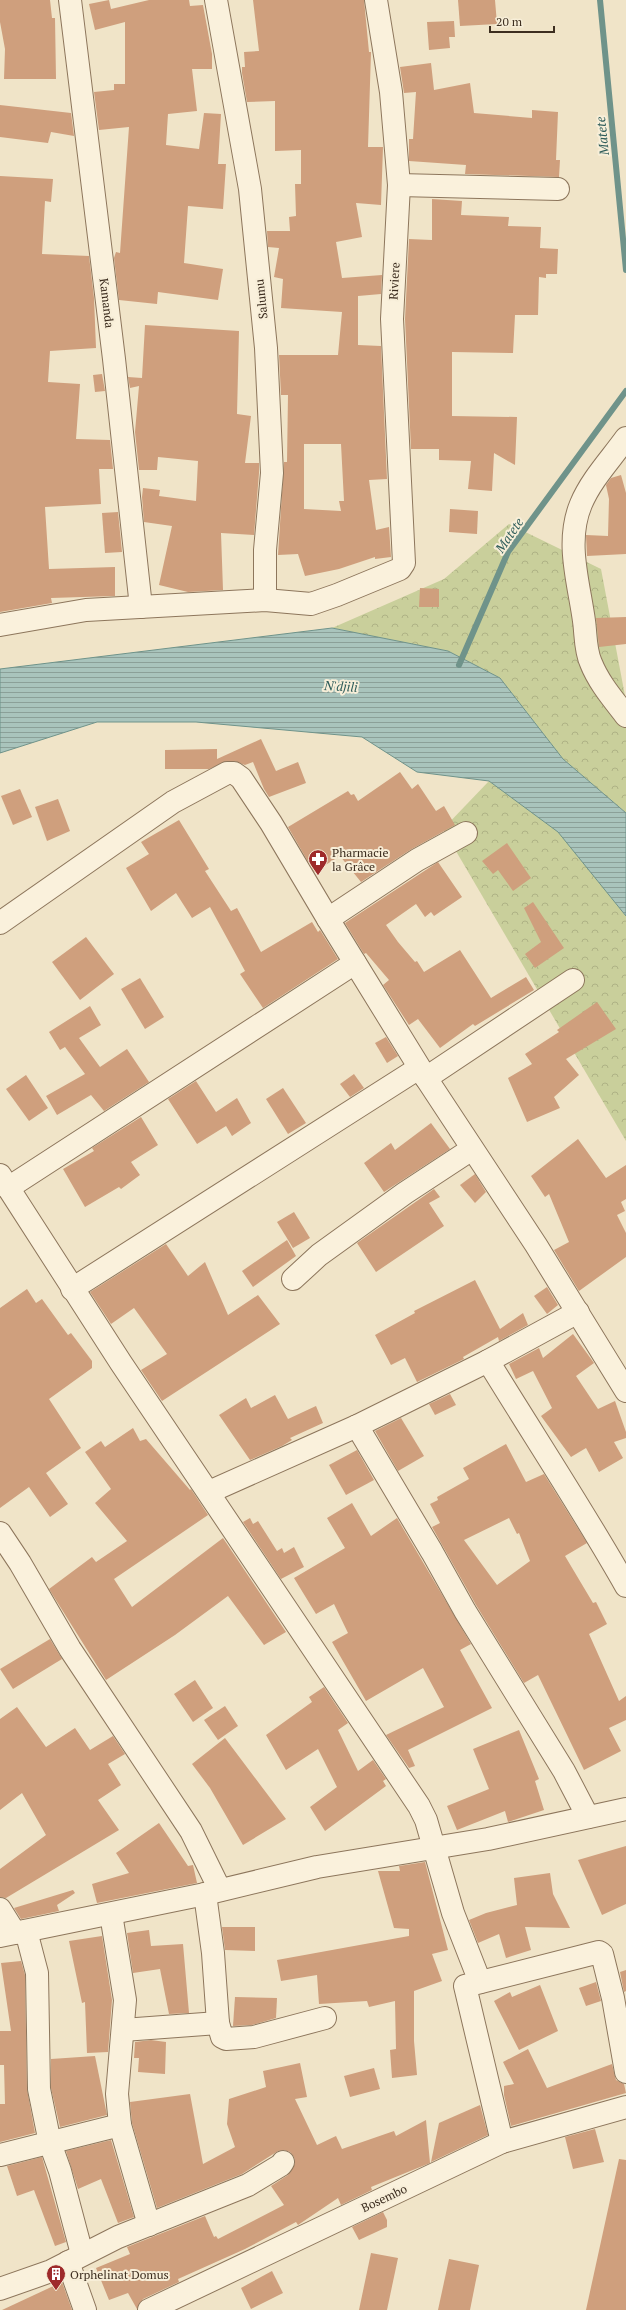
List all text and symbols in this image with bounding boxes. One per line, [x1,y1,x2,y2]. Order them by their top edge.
scale bar [490,8,554,34]
text: 20 m [496,14,523,29]
water label: Matete [591,116,613,157]
street label: Riviere [386,262,402,300]
street label: Kamanda [97,277,117,329]
street label: Salumu [251,278,271,320]
water label: Matete [490,514,527,557]
water label: N'djili [323,676,358,696]
place label: Pharmacie la Grâce [332,845,389,874]
pharmacy icon: Pharmacie la Grâce [307,848,329,876]
street label: Bosembo [359,2181,410,2215]
building icon: Orphelinat Domus [45,2263,67,2291]
place label: Orphelinat Domus [70,2267,169,2282]

